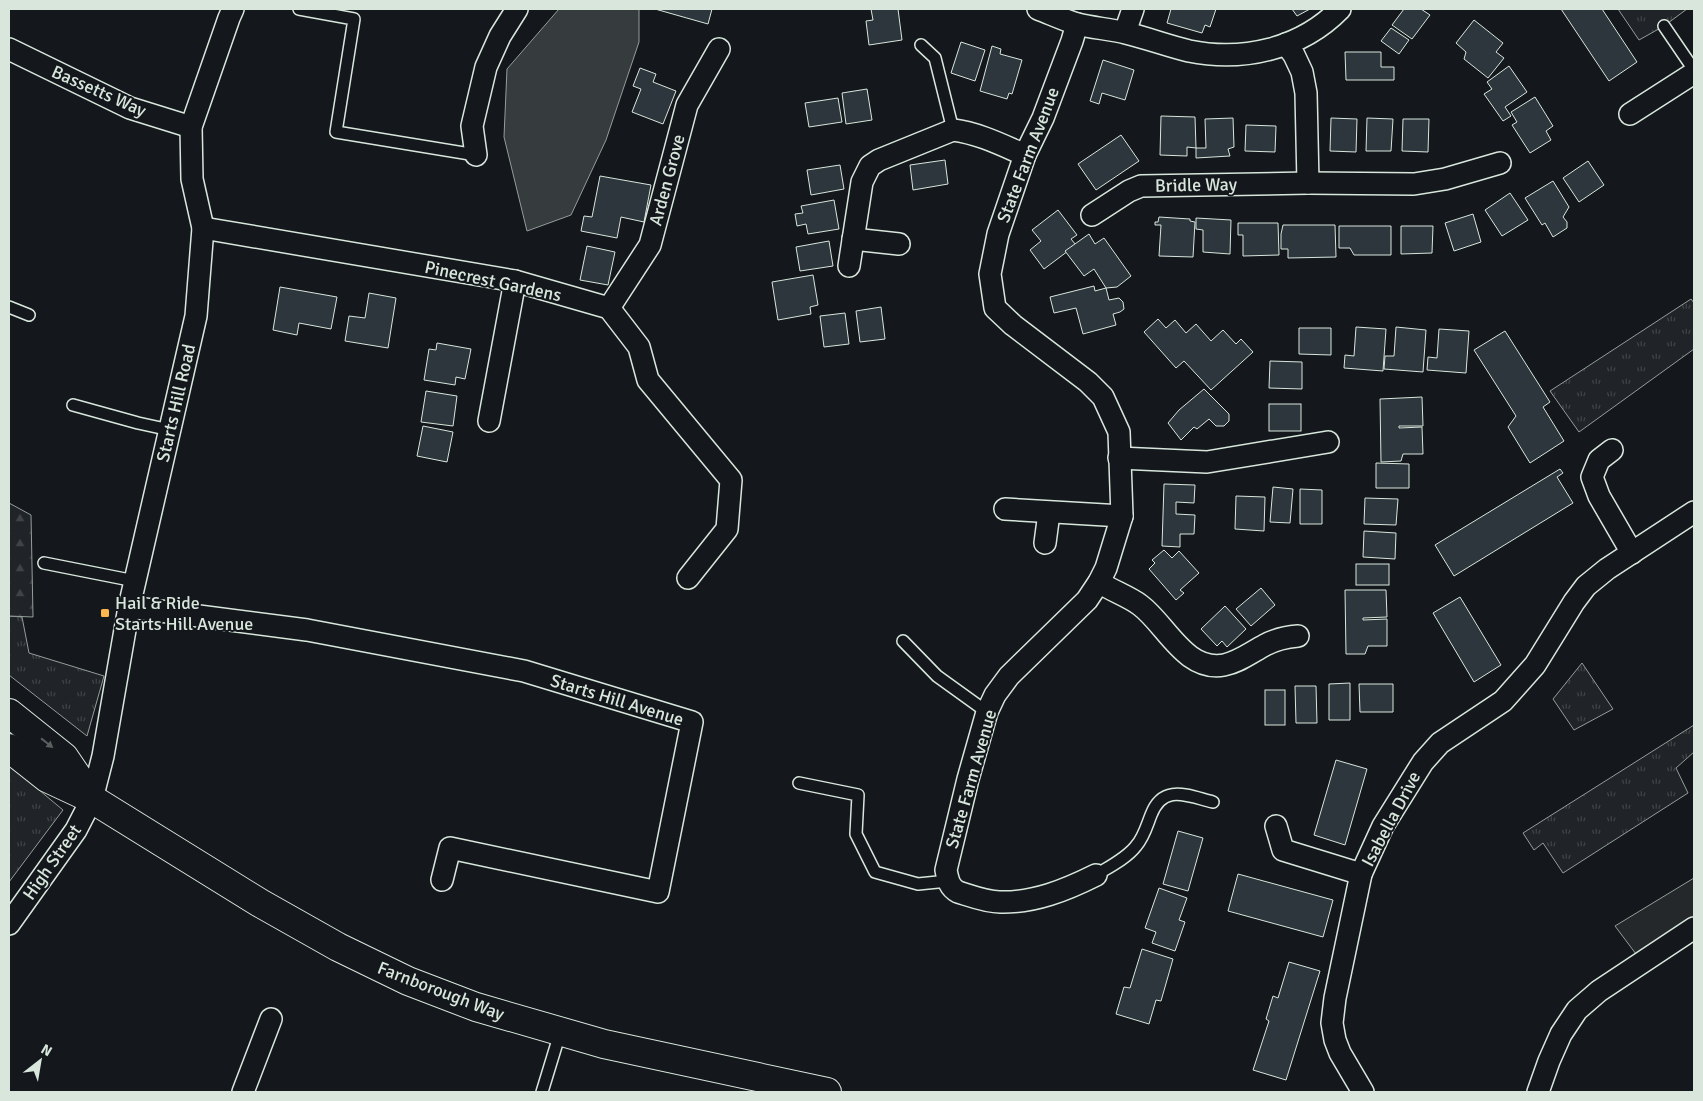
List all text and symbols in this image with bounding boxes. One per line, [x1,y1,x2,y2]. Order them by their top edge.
street label: Bassetts Way [48,60,150,122]
street label: State Farm Avenue [992,84,1064,226]
street label: Arden Grove [644,132,690,228]
street label: Bridle Way [1155,173,1238,197]
street label: Pinecrest Gardens [423,256,563,306]
street label: Starts Hill Road [152,342,200,464]
place label: Hail & Ride Starts Hill Avenue [115,592,253,635]
marker: Hail & Ride Starts Hill Avenue [99,607,111,619]
street label: Starts Hill Avenue [548,669,686,731]
street label: State Farm Avenue [941,707,1001,851]
one-way arrow [40,738,53,749]
street label: Isabella Drive [1357,768,1425,870]
street label: High Street [18,820,86,904]
street label: Farnborough Way [375,957,508,1025]
north arrow [15,1036,65,1086]
text: N [38,1040,55,1060]

